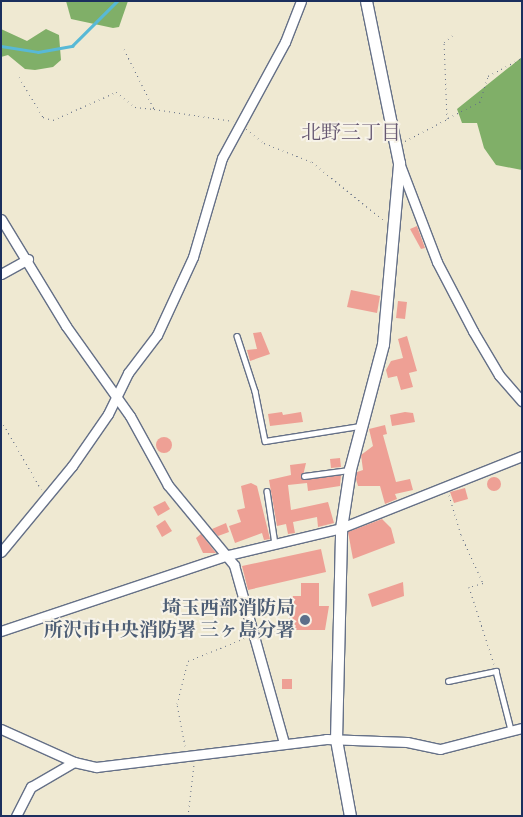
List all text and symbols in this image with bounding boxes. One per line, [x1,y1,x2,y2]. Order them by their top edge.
district label: 北野三丁目 [301,121,401,145]
place label: 埼玉西部消防局 所沢市中央消防署 三ヶ島分署 [44,598,295,642]
marker: 埼玉西部消防局 所沢市中央消防署 三ヶ島分署 [299,614,311,626]

